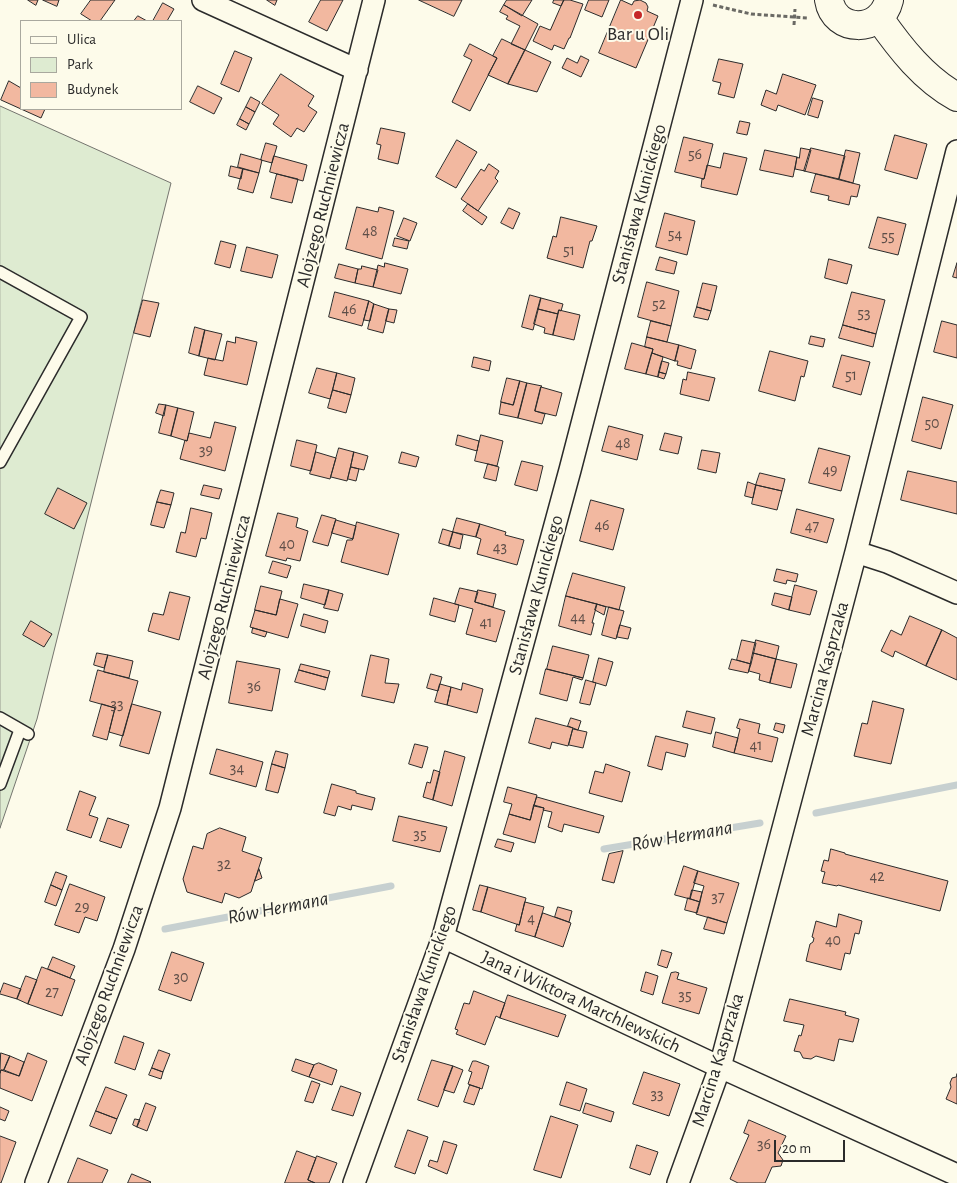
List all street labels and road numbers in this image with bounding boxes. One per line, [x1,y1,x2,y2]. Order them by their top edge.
street label: Alojzego Ruchniewicza [291,120,355,290]
street label: Stanisława Kunickiego [607,122,671,286]
street label: Alojzego Ruchniewicza [192,512,256,682]
street label: Stanisława Kunickiego [504,513,568,677]
street label: Marcina Kasprzaka [796,599,854,739]
street label: Alojzego Ruchniewicza [69,902,149,1068]
street label: Stanisława Kunickiego [386,902,462,1066]
street label: Jana i Wiktora Marchlewskich [478,946,684,1058]
street label: Marcina Kasprzaka [687,990,749,1130]

